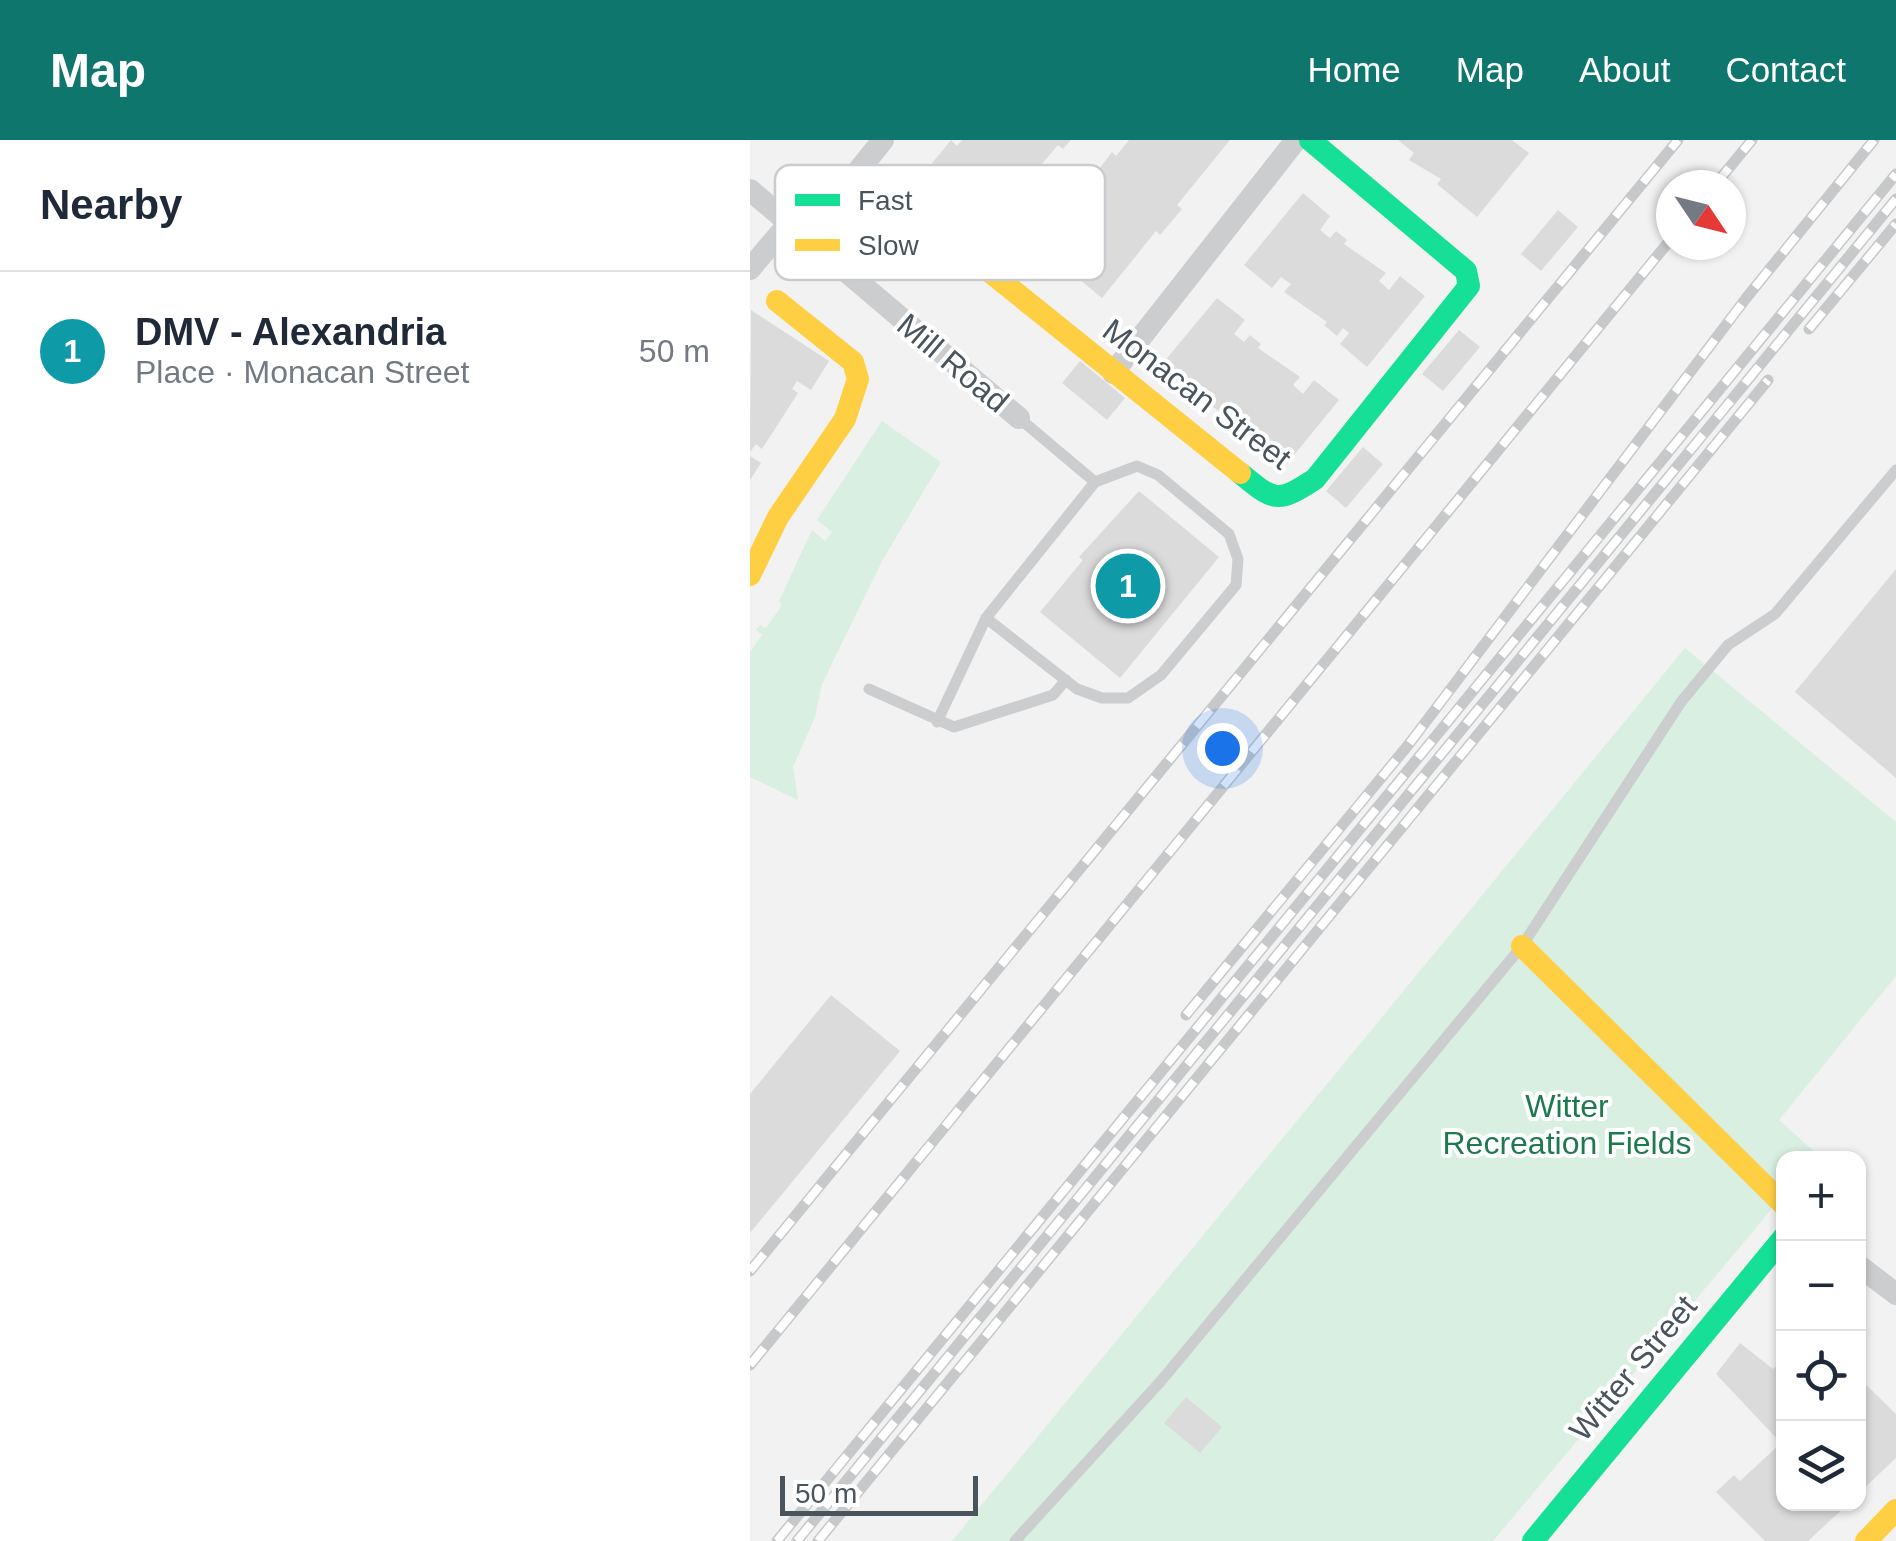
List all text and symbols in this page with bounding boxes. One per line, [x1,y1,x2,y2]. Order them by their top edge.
text: Map [50,44,146,97]
text: Home [1307,50,1401,89]
text: Map [1456,50,1524,89]
text: About [1579,50,1670,89]
text: Contact [1725,50,1846,89]
legend [775,165,1105,280]
north arrow [1656,170,1746,260]
text: Nearby [40,181,182,228]
text: Fast [858,185,913,216]
text: Slow [858,230,919,261]
street label: Mill Road [890,306,1016,420]
text: DMV - Alexandria [135,311,446,353]
street label: Monacan Street [1096,312,1298,476]
text: 1 [64,333,81,369]
text: 50 m [639,333,710,369]
text: Place · Monacan Street [135,354,469,390]
pin: 1 [1096,548,1160,624]
your location [1197,723,1248,774]
park label: Witter Recreation Fields [1443,1088,1692,1161]
map controls [1776,1151,1866,1511]
button: + [1776,1151,1866,1241]
button: − [1776,1241,1866,1331]
street label: Witter Street [1562,1288,1704,1448]
button: locate [1776,1331,1866,1421]
button: layers [1776,1421,1866,1511]
scale bar [780,1471,978,1516]
text: 50 m [795,1478,857,1509]

